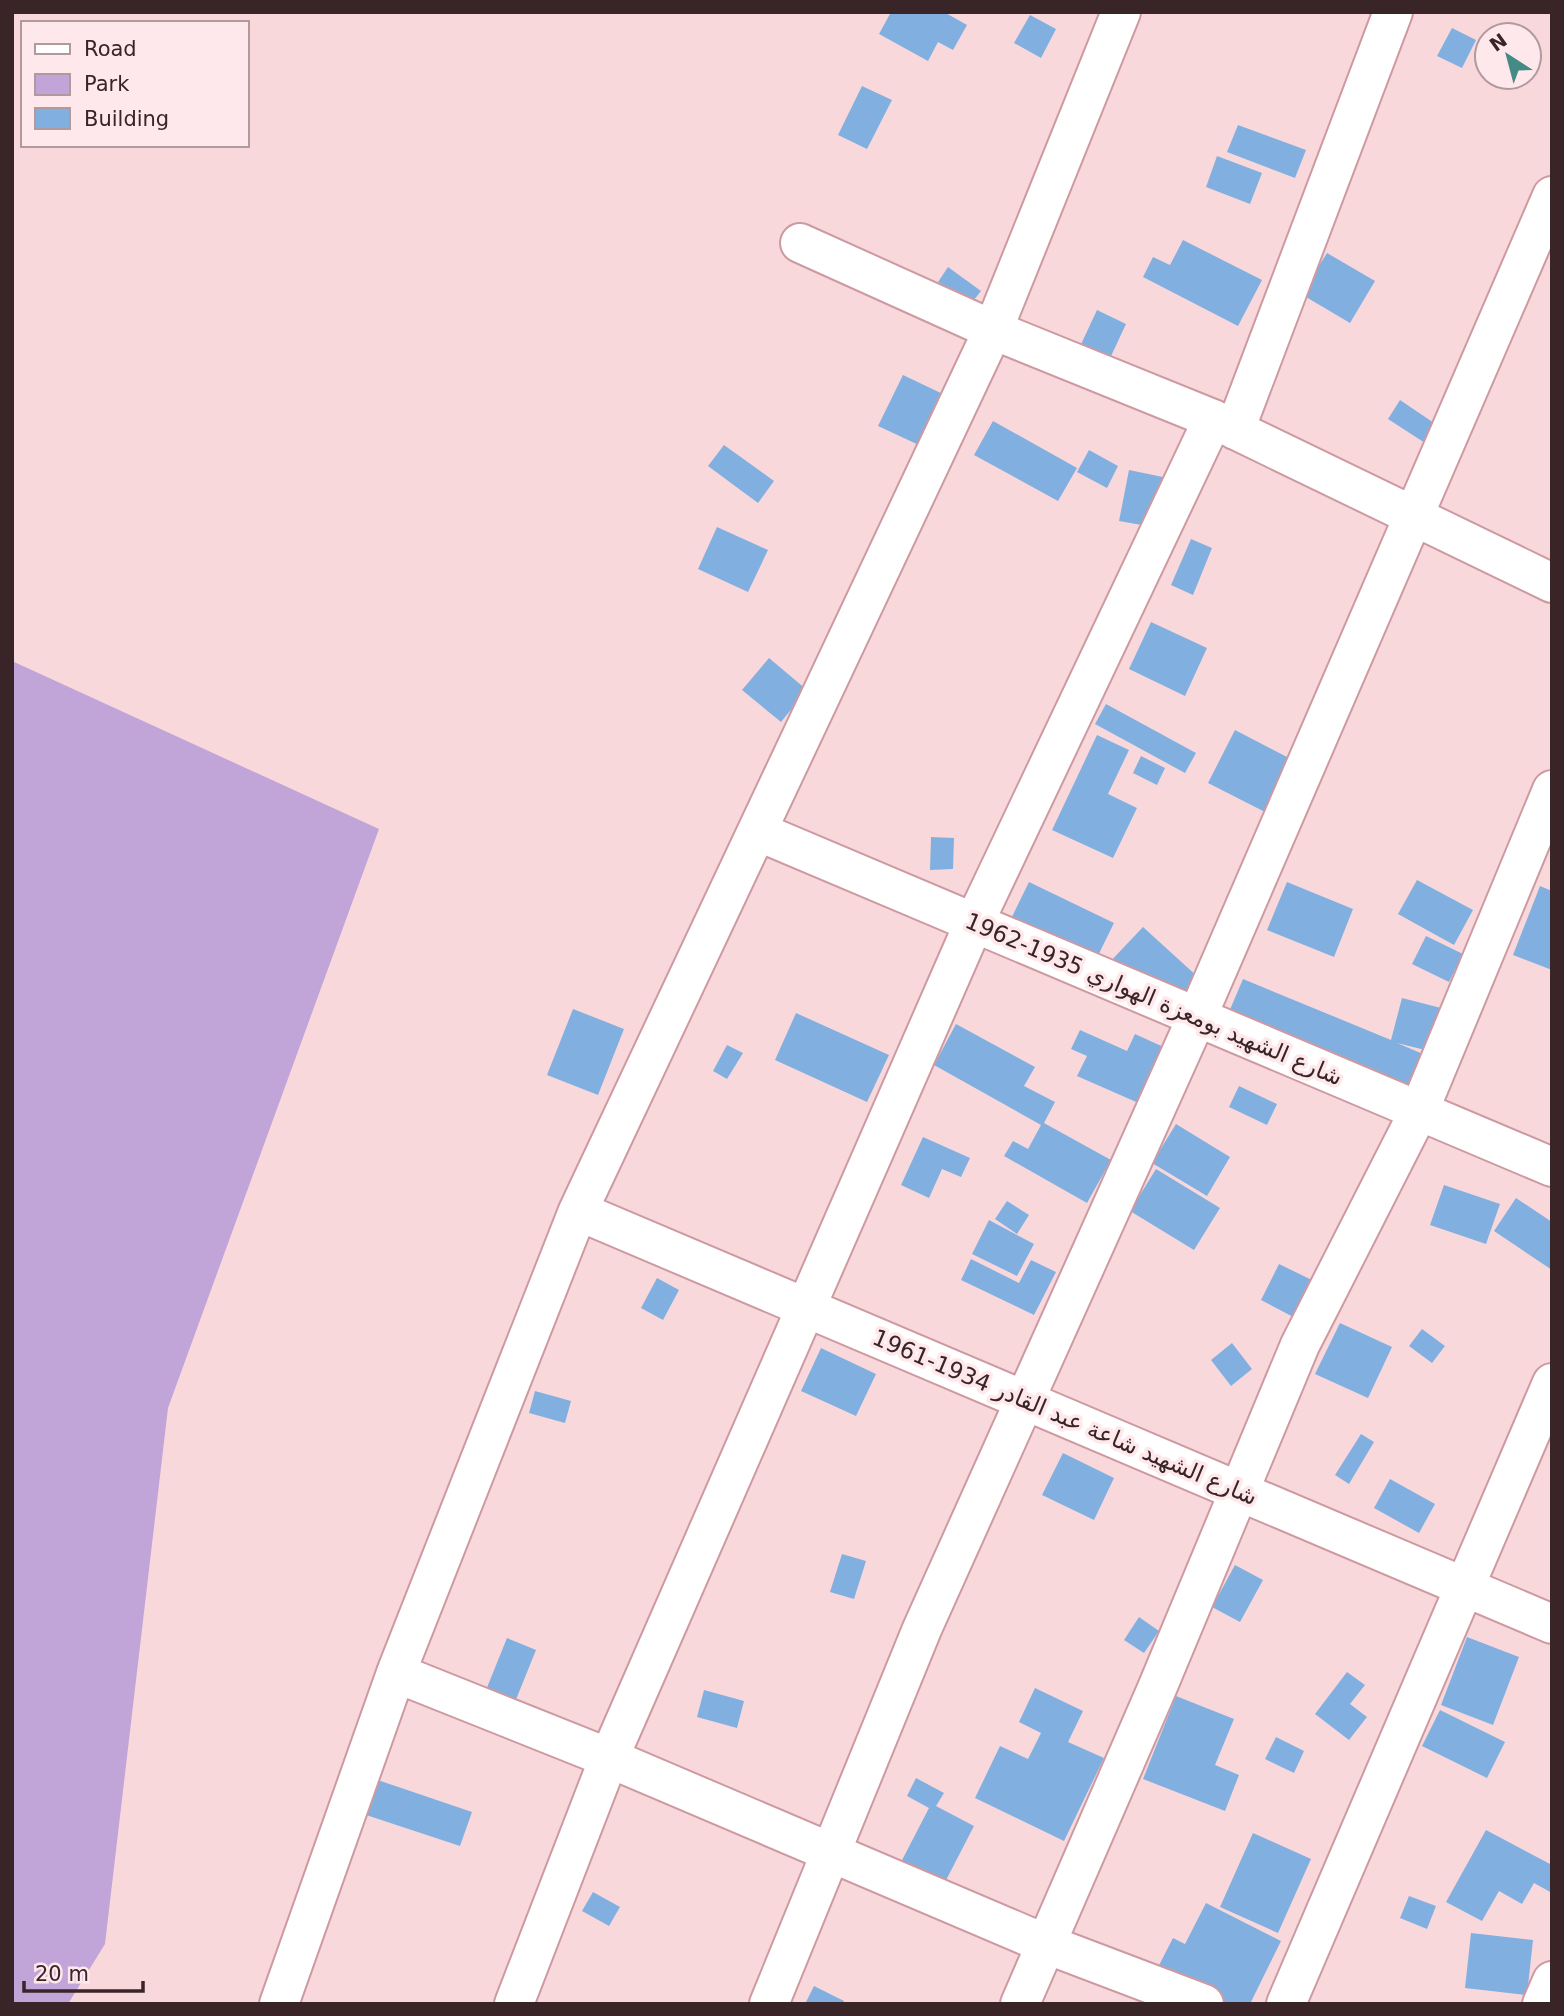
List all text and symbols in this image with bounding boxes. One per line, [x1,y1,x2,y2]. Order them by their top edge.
legend [21,21,248,147]
north arrow [1473,21,1543,91]
text: N [1485,29,1511,56]
text: Road [84,37,137,61]
text: Park [84,72,130,96]
text: Building [84,107,169,131]
street label: شارع الشهيد بومعزة الهواري 1935-1962 [961,907,1346,1091]
street label: شارع الشهيد شاعة عبد القادر 1934-1961 [868,1324,1261,1511]
scale bar [24,1950,144,1994]
text: 20 m [35,1962,89,1986]

